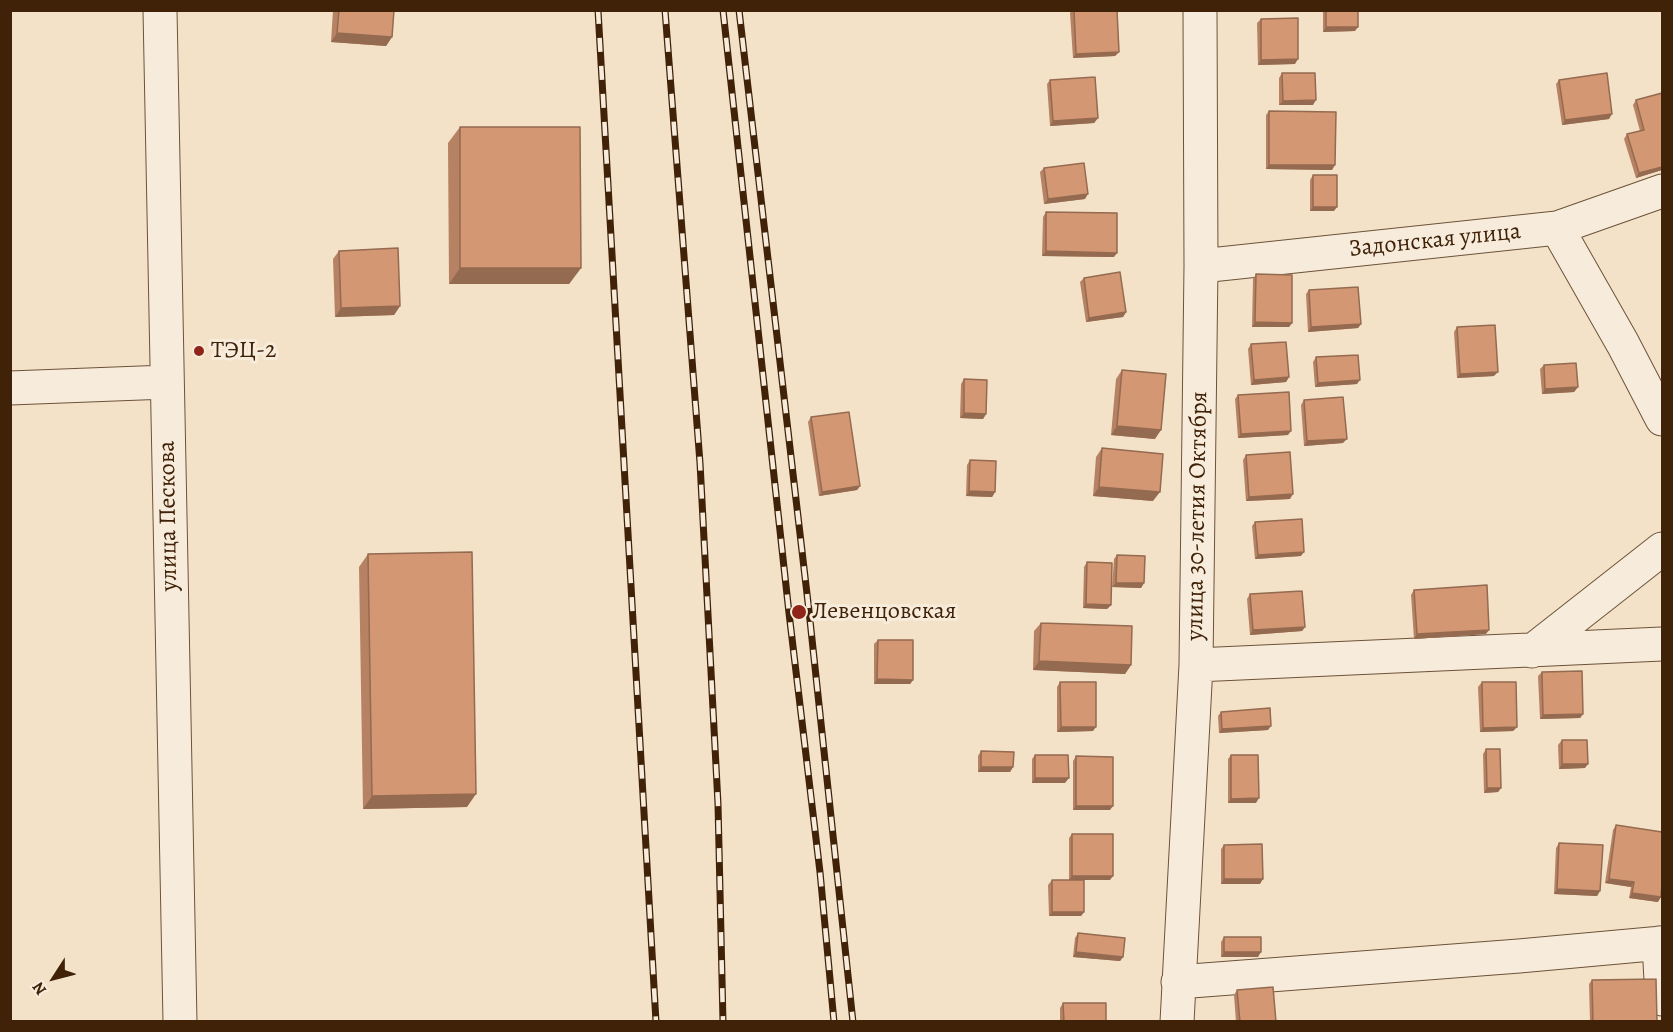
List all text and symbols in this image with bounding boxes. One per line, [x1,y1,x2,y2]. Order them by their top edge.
street label: Задонская улица [1348,218,1522,264]
place label: ТЭЦ-2 [211,337,276,365]
marker: ТЭЦ-2 [192,344,206,358]
street label: улица 30-летия Октября [1181,391,1215,641]
street label: улица Пескова [153,441,185,591]
place label: Левенцовская [812,598,956,626]
marker: Левенцовская [790,603,808,621]
north arrow [24,948,84,1008]
text: N [27,977,52,1000]

